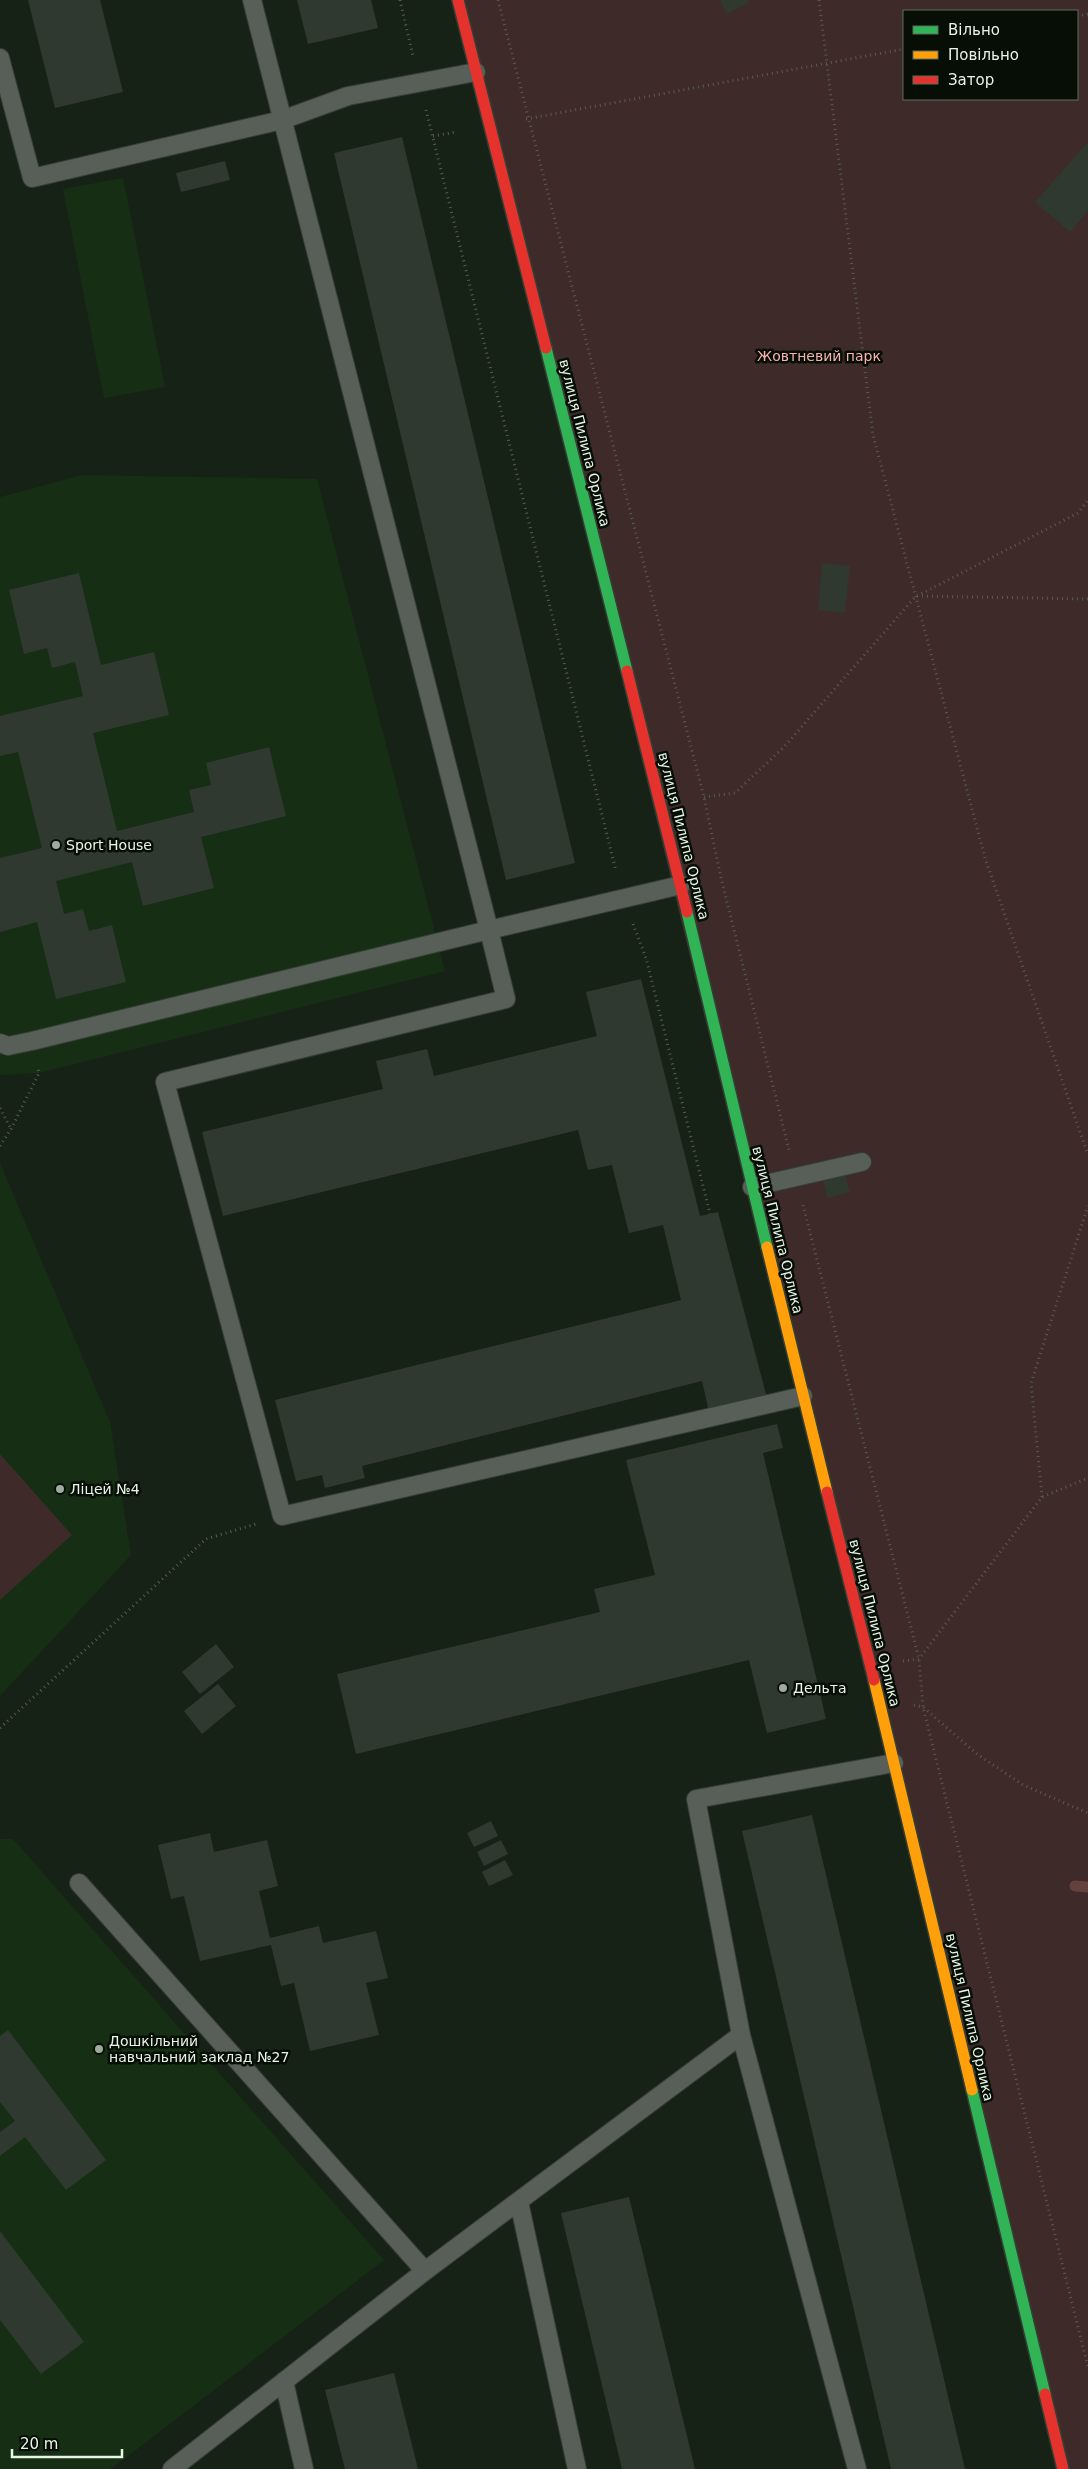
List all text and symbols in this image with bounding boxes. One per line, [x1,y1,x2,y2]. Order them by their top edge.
legend [903,10,1078,100]
text: Вільно [948,21,1000,39]
text: Повільно [948,46,1019,64]
text: Затор [948,71,994,89]
park label: Жовтневий парк [757,348,881,364]
street label: вулиця Пилипа Орлика [556,358,614,528]
street label: вулиця Пилипа Орлика [655,751,713,921]
place label: Sport House [66,837,152,853]
marker: Sport House [50,839,62,851]
street label: вулиця Пилипа Орлика [749,1145,807,1315]
place label: Ліцей №4 [70,1481,140,1497]
marker: Ліцей №4 [54,1483,66,1495]
street label: вулиця Пилипа Орлика [846,1538,904,1708]
place label: Дельта [793,1680,846,1696]
marker: Дельта [777,1682,789,1694]
street label: вулиця Пилипа Орлика [943,1931,997,2103]
place label: Дошкільний навчальний заклад №27 [109,2033,289,2065]
marker: Дошкільний навчальний заклад №27 [93,2043,105,2055]
scale bar [12,2426,122,2458]
text: 20 m [20,2435,58,2453]

